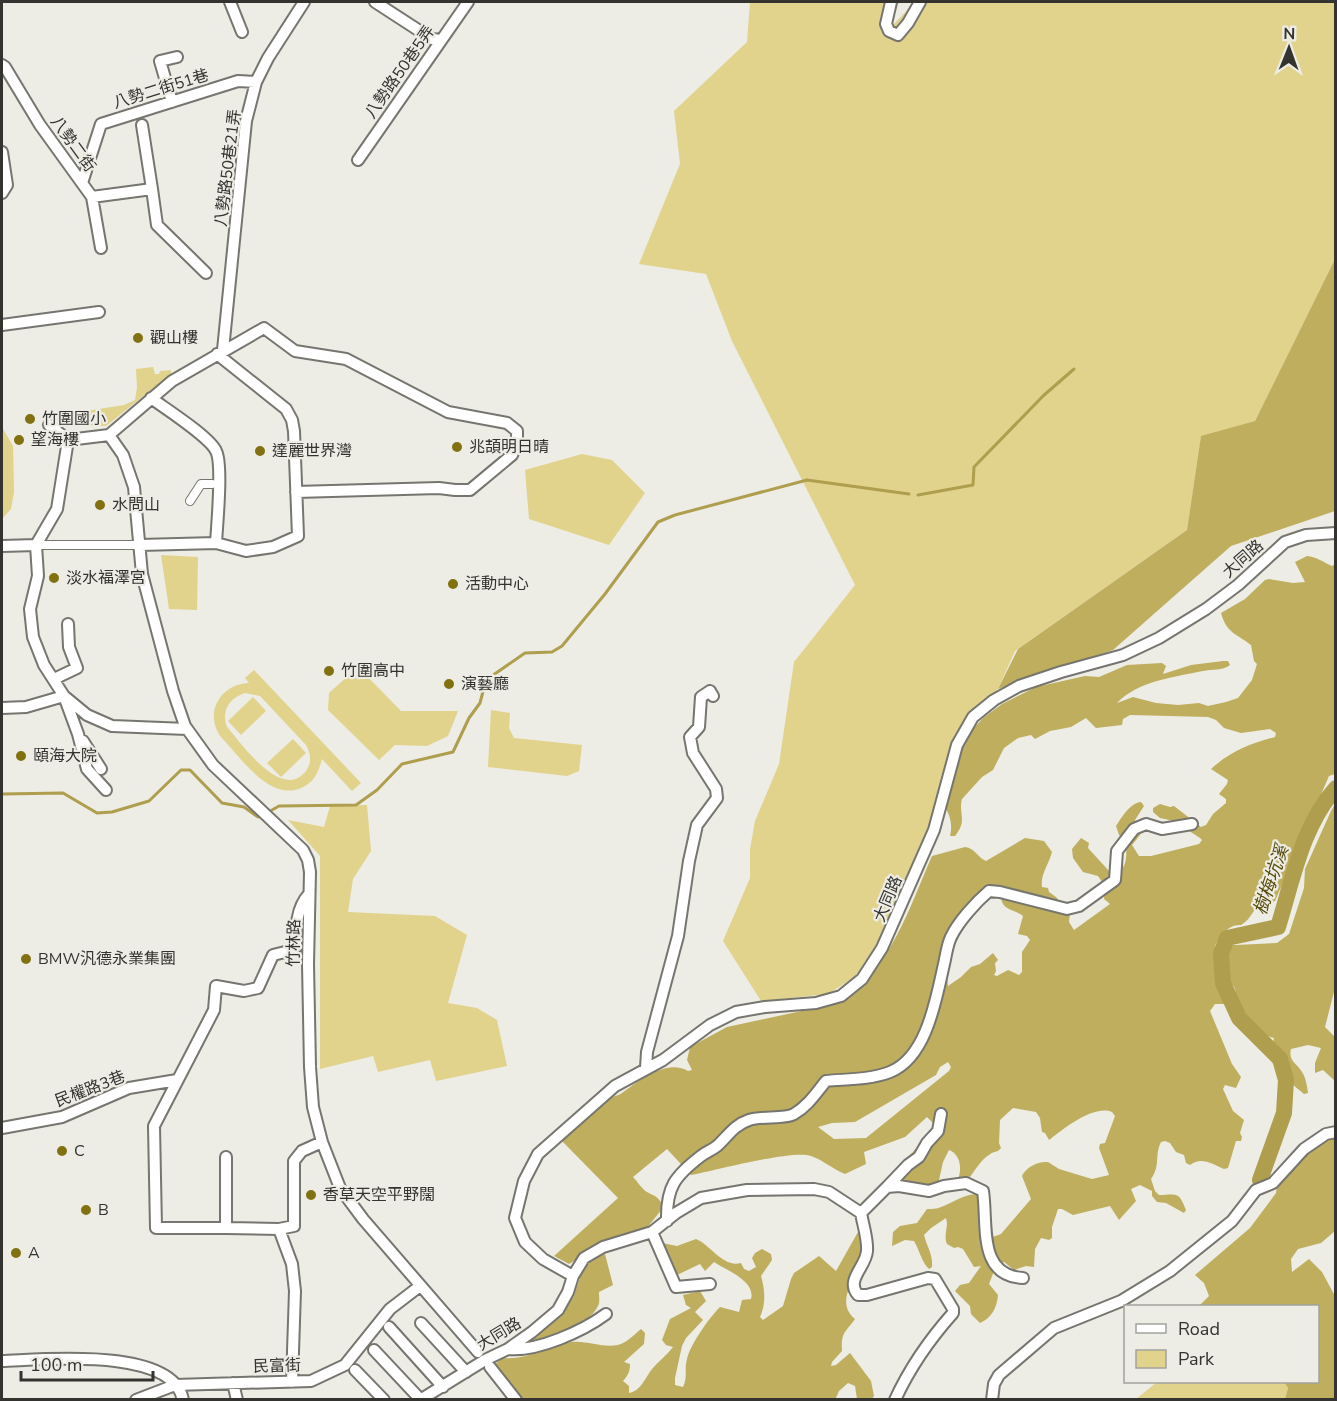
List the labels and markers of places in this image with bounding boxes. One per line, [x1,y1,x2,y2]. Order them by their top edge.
place label: 觀山樓 [150,327,198,349]
marker: 觀山樓 [131,331,145,345]
place label: 竹圍國小 [42,408,106,430]
marker: 竹圍國小 [23,412,37,426]
place label: 望海樓 [31,429,79,451]
marker: 望海樓 [12,433,26,447]
place label: 兆頡明日晴 [469,436,549,458]
place label: 達麗世界灣 [272,440,352,462]
marker: 兆頡明日晴 [450,440,464,454]
marker: 達麗世界灣 [253,444,267,458]
place label: 水問山 [112,494,160,516]
marker: 水問山 [93,498,107,512]
place label: 淡水福澤宮 [66,567,146,589]
marker: 淡水福澤宮 [47,571,61,585]
place label: 活動中心 [465,573,529,595]
marker: 活動中心 [446,577,460,591]
place label: 竹圍高中 [341,660,405,682]
marker: 竹圍高中 [322,664,336,678]
place label: 演藝廳 [461,673,509,695]
marker: 演藝廳 [442,677,456,691]
place label: 頤海大院 [33,745,97,767]
marker: 頤海大院 [14,749,28,763]
place label: BMW汎德永業集團 [38,948,176,970]
marker: BMW汎德永業集團 [19,952,33,966]
place label: C [74,1140,85,1162]
marker: C [55,1144,69,1158]
place label: 香草天空平野闊 [323,1184,435,1206]
marker: 香草天空平野闊 [304,1188,318,1202]
place label: B [98,1199,109,1221]
marker: B [79,1203,93,1217]
place label: A [28,1242,40,1264]
marker: A [9,1246,23,1260]

